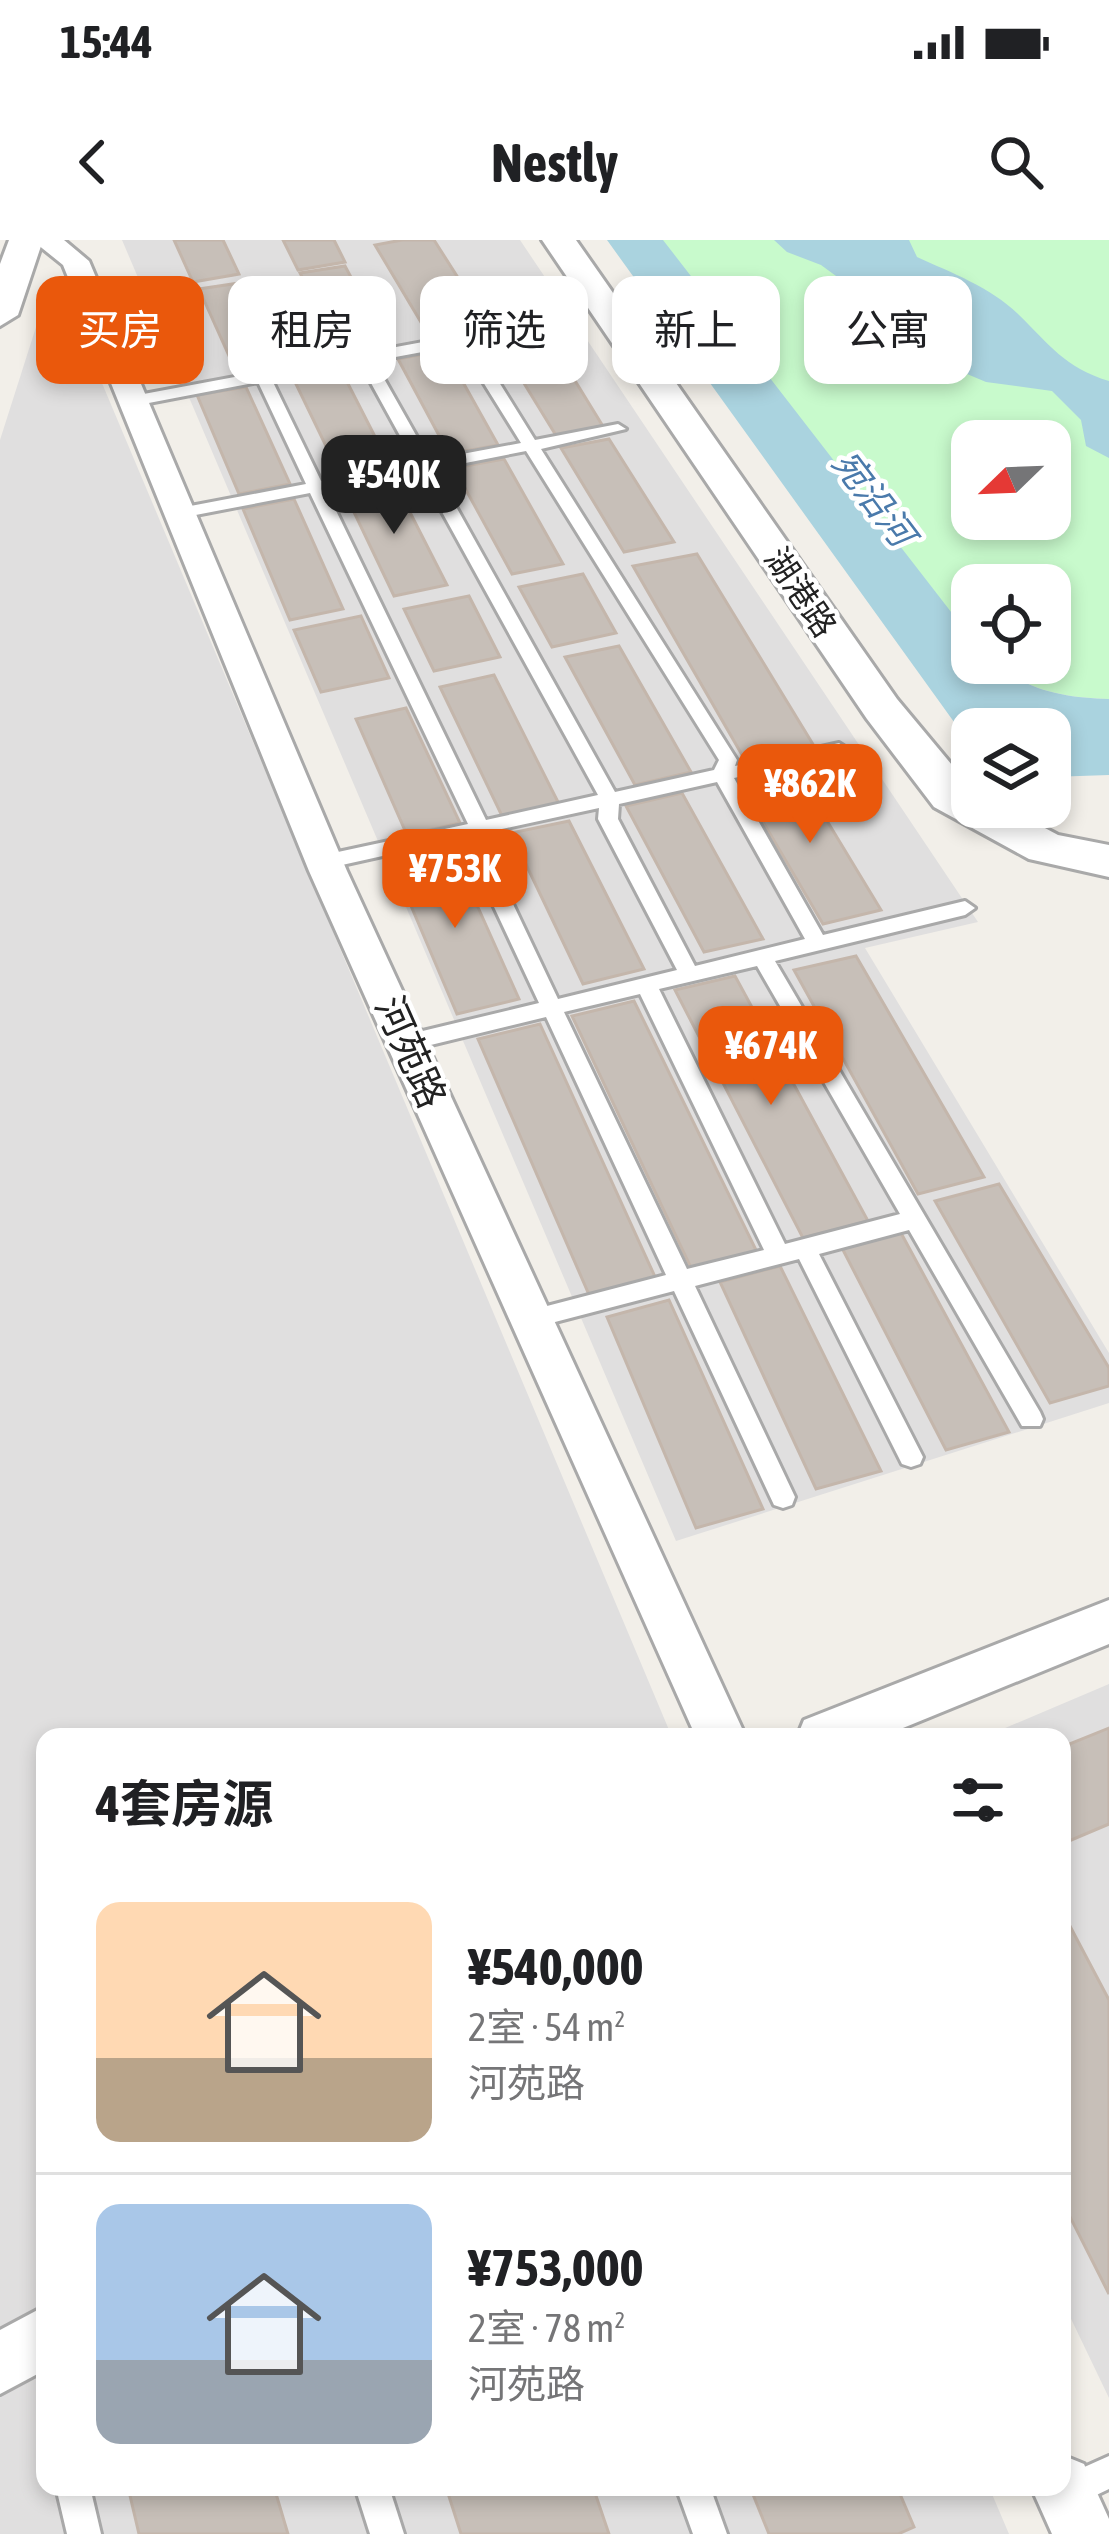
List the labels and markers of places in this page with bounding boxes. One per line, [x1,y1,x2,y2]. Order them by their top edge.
pin: ¥540K [310,435,478,537]
pin: ¥862K [726,744,894,846]
pin: ¥753K [371,829,539,931]
pin: ¥674K [687,1006,855,1108]

